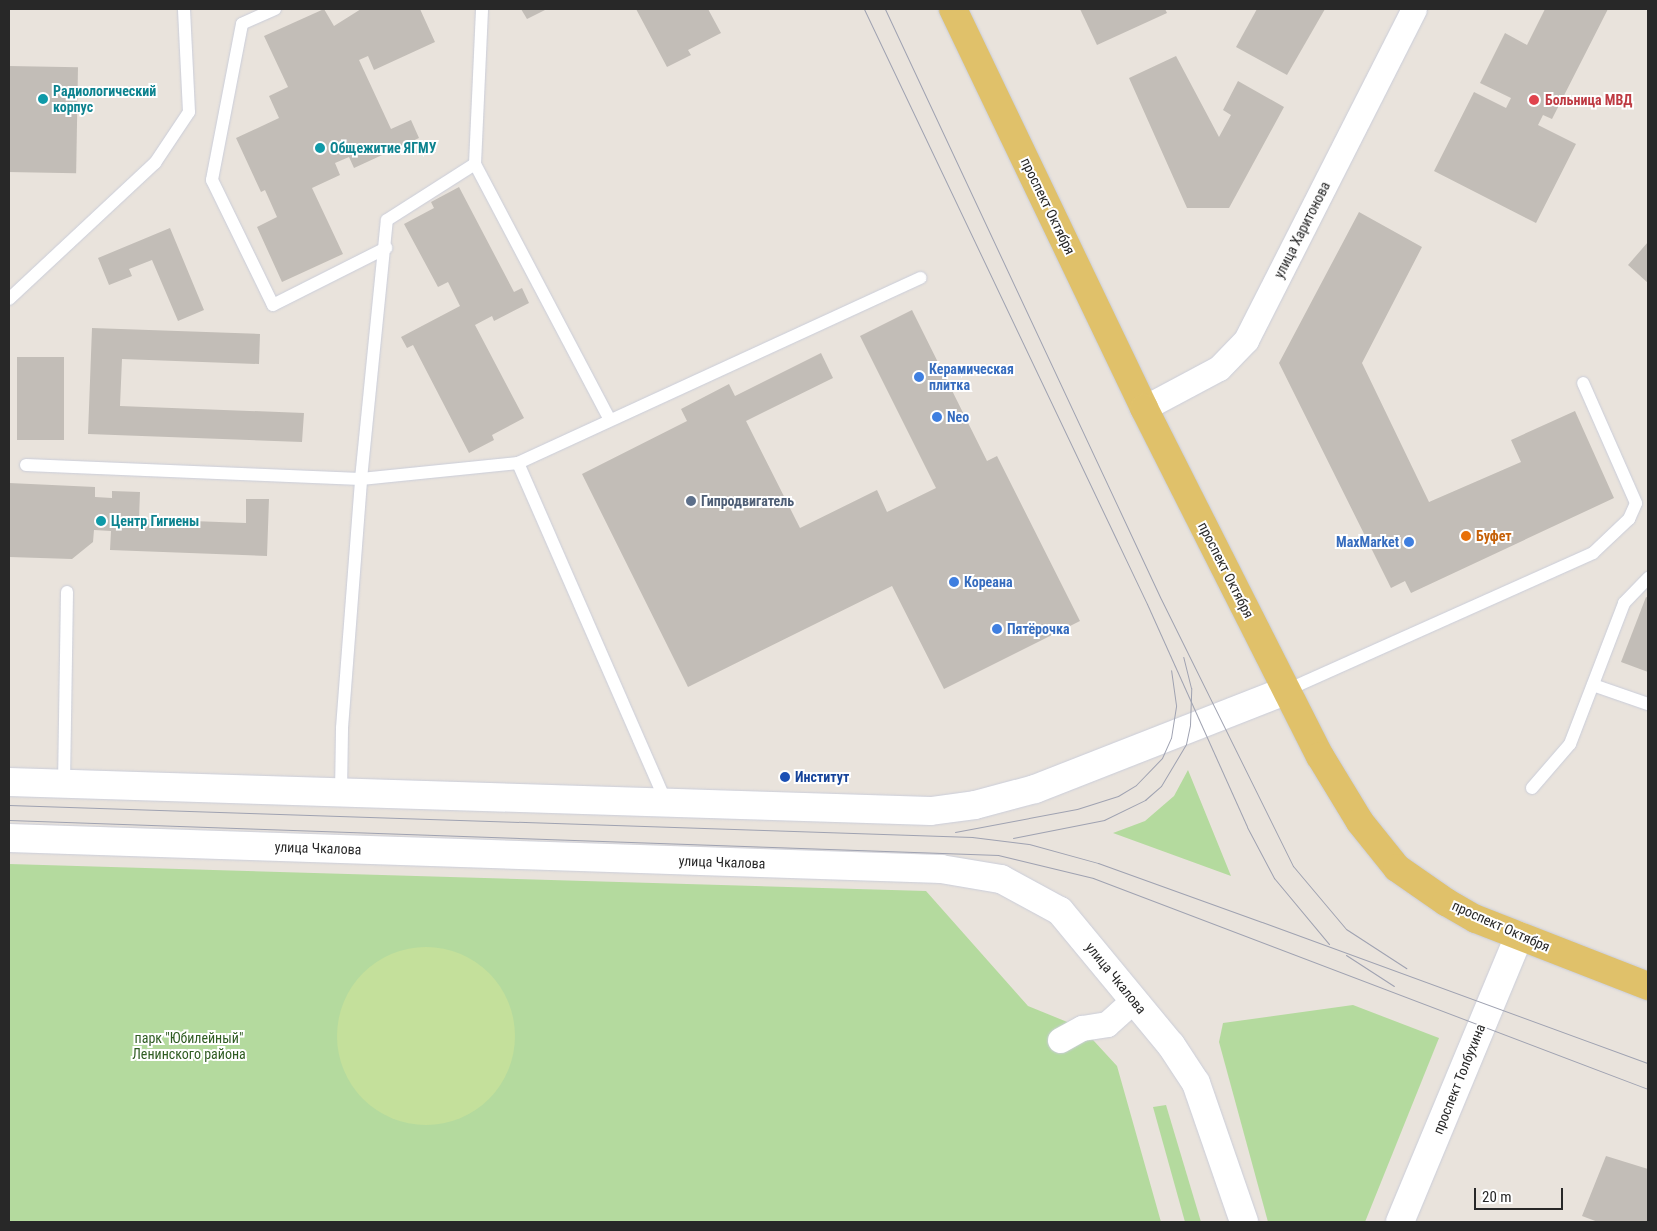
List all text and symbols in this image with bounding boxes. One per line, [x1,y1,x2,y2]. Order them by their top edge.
place label: Радиологический корпус [53,83,156,115]
place label: Больница МВД [1545,92,1632,108]
marker: Радиологический корпус [37,93,49,105]
marker: Больница МВД [1527,93,1541,107]
place label: Общежитие ЯГМУ [330,140,436,156]
marker: Общежитие ЯГМУ [314,142,326,154]
street label: проспект Октября [1017,155,1079,257]
street label: улица Харитонова [1270,179,1334,281]
place label: Керамическая плитка [929,361,1014,394]
marker: Керамическая плитка [913,371,925,383]
place label: Neo [947,409,969,425]
marker: Neo [931,411,943,423]
place label: Гипродвигатель [701,493,794,509]
marker: Гипродвигатель [685,495,697,507]
place label: Центр Гигиены [111,513,199,529]
marker: Центр Гигиены [95,515,107,527]
street label: проспект Октября [1195,519,1257,621]
place label: Буфет [1476,528,1512,544]
marker: Буфет [1460,530,1472,542]
place label: MaxMarket [1336,534,1399,550]
marker: MaxMarket [1403,536,1415,548]
place label: Кореана [964,574,1012,590]
marker: Кореана [948,576,960,588]
place label: Пятёрочка [1007,621,1070,637]
marker: Пятёрочка [991,623,1003,635]
place label: Институт [795,769,849,785]
marker: Институт [779,771,791,783]
street label: улица Чкалова [274,838,362,858]
street label: улица Чкалова [678,852,766,872]
street label: проспект Октября [1449,897,1553,955]
street label: улица Чкалова [1082,939,1150,1017]
street label: проспект Толбухина [1429,1021,1489,1137]
park label: парк "Юбилейный" Ленинского района [132,1030,246,1062]
scale bar [1477,1178,1566,1210]
text: 20 m [1482,1188,1512,1206]

